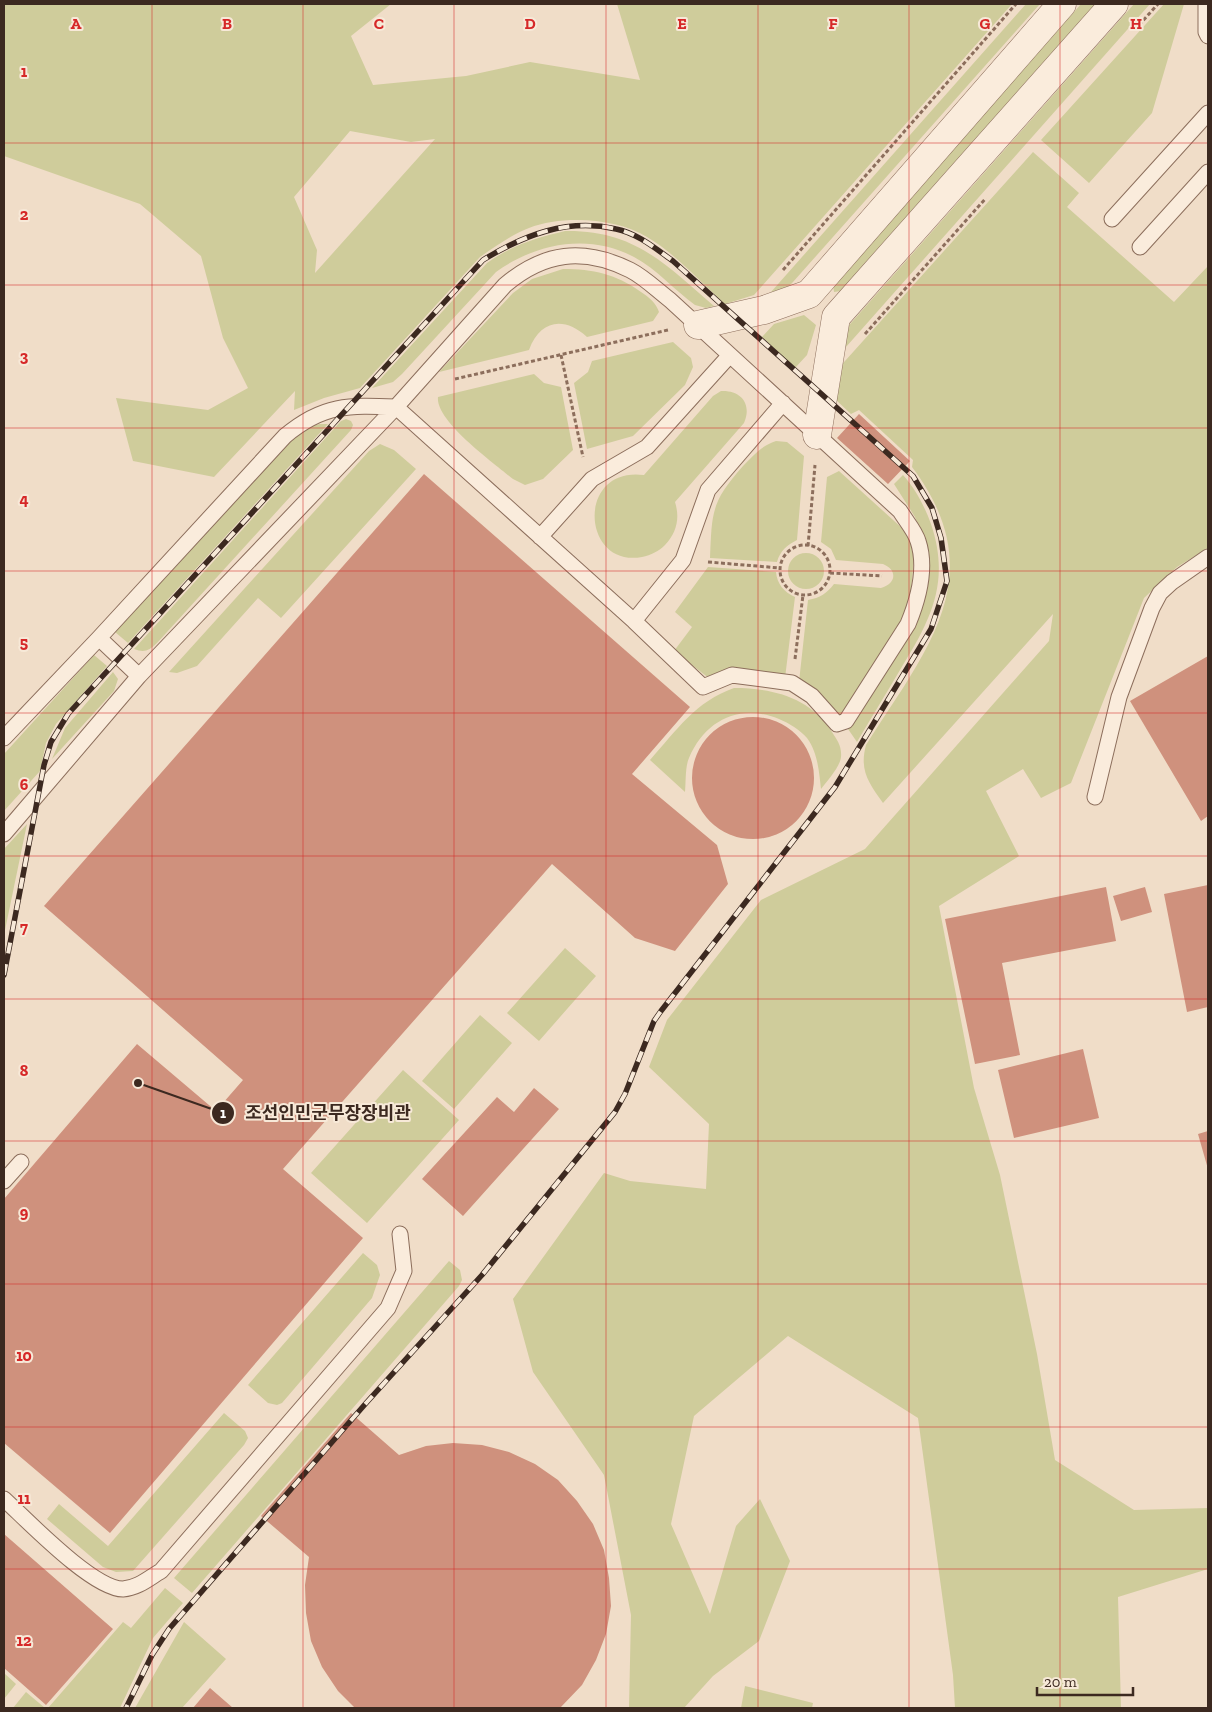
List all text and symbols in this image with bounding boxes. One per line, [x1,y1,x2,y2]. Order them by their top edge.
text: A [71,14,82,33]
text: B [222,14,232,33]
text: C [374,14,384,33]
text: D [524,14,536,33]
text: E [677,14,687,33]
text: F [828,14,838,33]
text: G [980,14,991,33]
text: H [1130,14,1142,33]
text: 1 [21,62,28,81]
text: 2 [20,205,29,224]
text: 3 [20,347,29,366]
text: 4 [19,490,29,509]
text: 5 [20,633,28,652]
text: 6 [20,775,29,794]
text: 7 [20,918,28,937]
text: 8 [20,1061,29,1080]
callout: 조선인민군무장장비관 [211,1096,421,1129]
text: 조선인민군무장장비관 [245,1102,411,1124]
text: 1 [220,1104,226,1122]
text: 9 [20,1203,29,1222]
text: 10 [16,1346,32,1365]
text: 11 [18,1489,31,1508]
text: 12 [16,1631,32,1650]
scale bar [1037,1664,1133,1696]
text: 20 m [1044,1673,1077,1691]

